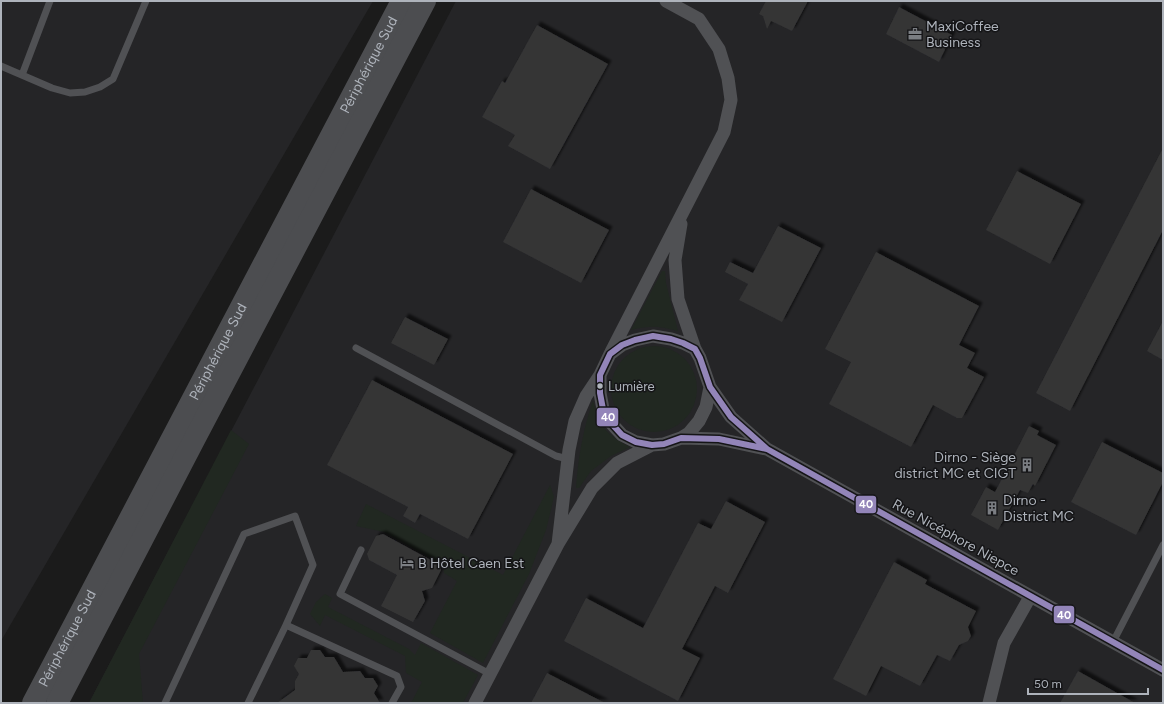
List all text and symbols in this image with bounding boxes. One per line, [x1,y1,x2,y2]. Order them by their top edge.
street label: Périphérique Sud [336,14,401,116]
place label: MaxiCoffee Business [926,18,999,51]
office icon: MaxiCoffee Business [907,26,923,42]
street label: Périphérique Sud [186,300,251,403]
place label: Lumière [608,379,655,394]
marker: Lumière [595,381,605,391]
line badge: 40 [596,407,619,427]
text: 40 [601,411,615,424]
place label: Dirno - Siège district MC et CIGT [894,449,1016,482]
building icon: Dirno - Siège district MC et CIGT [1019,457,1035,473]
place label: Dirno - District MC [1003,492,1074,525]
line badge: 40 [855,495,877,514]
street label: Rue Nicéphore Niepce [889,496,1022,580]
text: 40 [859,498,873,511]
building icon: Dirno - District MC [984,500,1000,516]
hotel icon: B Hôtel Caen Est [399,555,415,571]
place label: B Hôtel Caen Est [418,555,524,572]
street label: Périphérique Sud [35,587,100,690]
line badge: 40 [1053,605,1075,624]
text: 40 [1057,609,1071,622]
scale bar [1028,670,1148,696]
text: 50 m [1034,677,1062,691]

